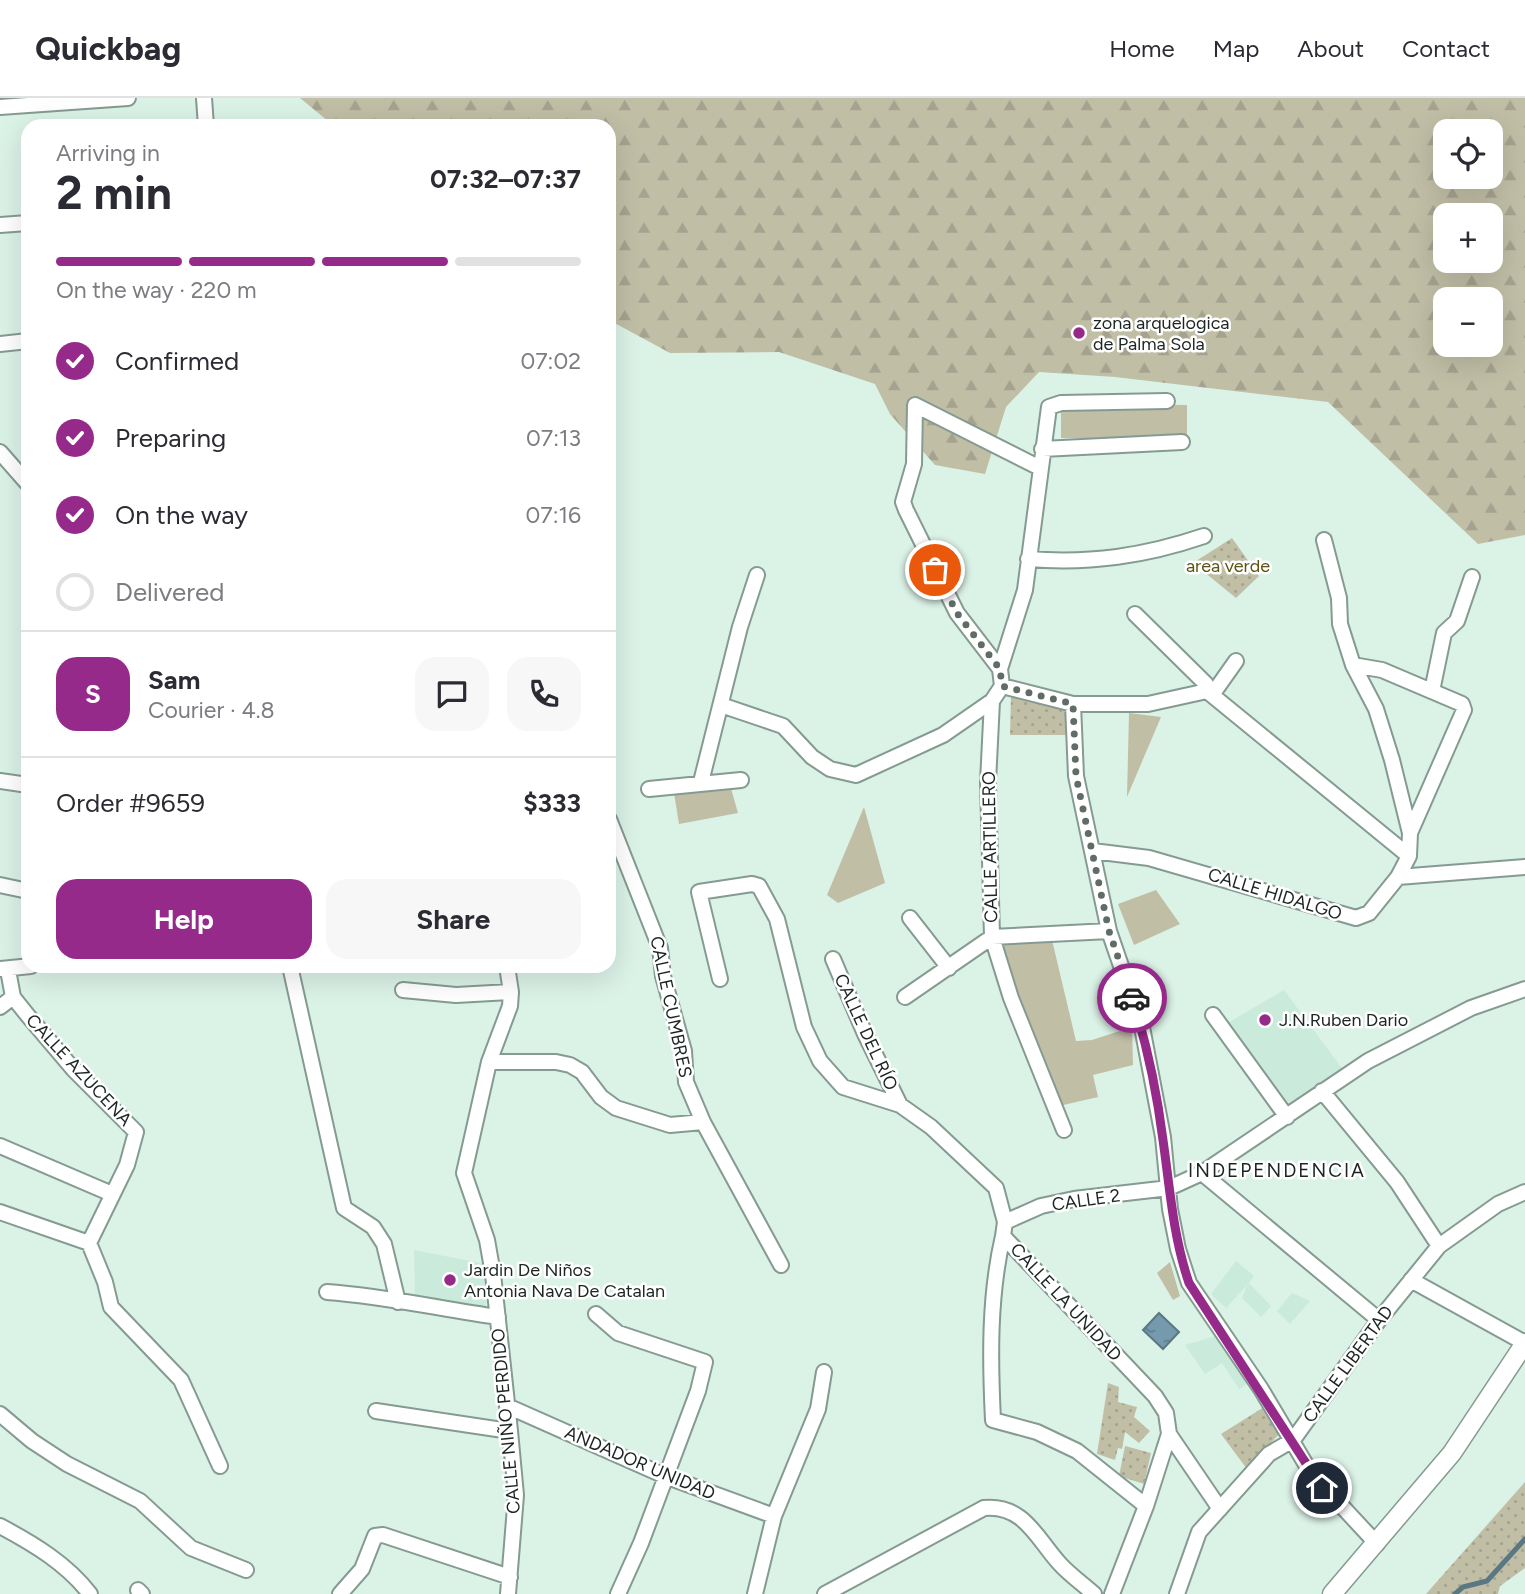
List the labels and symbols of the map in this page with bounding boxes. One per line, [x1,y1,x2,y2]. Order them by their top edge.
place label: zona arquelogica de Palma Sola [1093,312,1230,355]
marker: zona arquelogica de Palma Sola [1071,325,1087,341]
pin [905,540,965,600]
park label: area verde [1186,555,1270,577]
street label: CALLE ARTILLERO [978,771,1002,923]
street label: CALLE HIDALGO [1205,863,1345,925]
street label: CALLE CUMBRES [645,934,697,1080]
courier [1097,963,1167,1033]
street label: CALLE DEL RÍO [829,970,903,1094]
street label: CALLE AZUCENA [21,1009,137,1131]
place label: J.N.Ruben Dario [1279,1009,1408,1031]
marker: J.N.Ruben Dario [1257,1012,1273,1028]
district label: INDEPENDENCIA [1188,1159,1366,1182]
street label: CALLE 2 [1050,1184,1122,1216]
street label: CALLE LA UNIDAD [1006,1238,1126,1366]
place label: Jardin De Niños Antonia Nava De Catalan [464,1259,665,1302]
marker: Jardin De Niños Antonia Nava De Catalan [442,1272,458,1288]
street label: CALLE LIBERTAD [1298,1301,1398,1427]
street label: CALLE NIÑO PERDIDO [487,1327,525,1515]
street label: ANDADOR UNIDAD [561,1421,719,1505]
pin [1292,1458,1352,1518]

